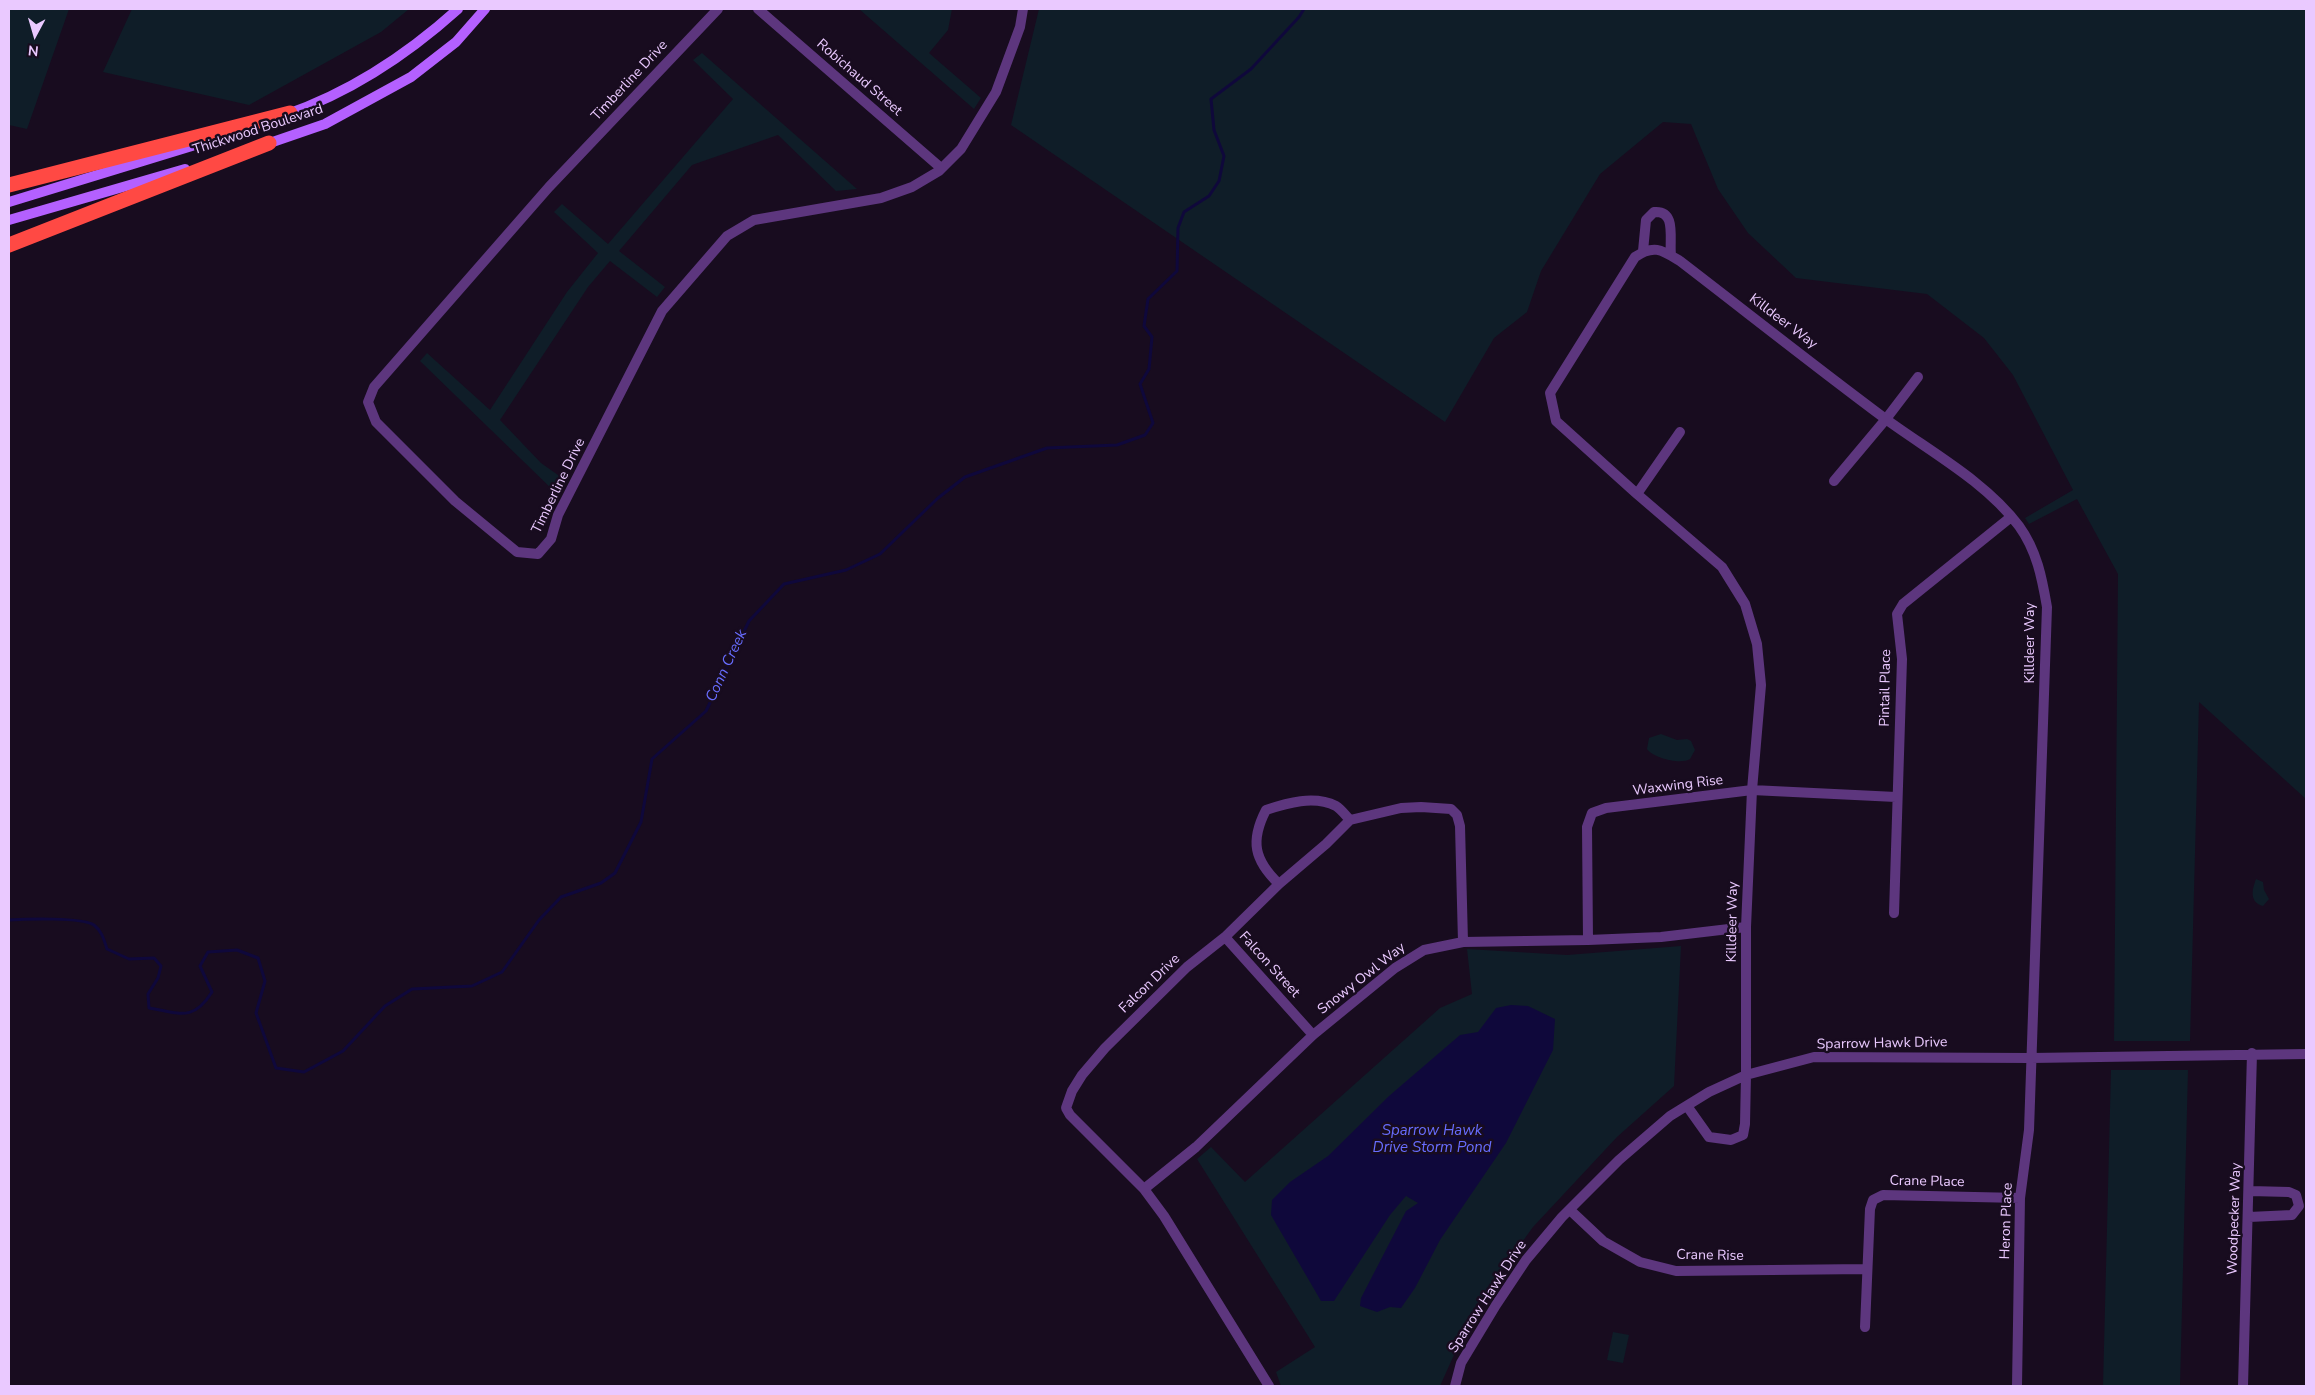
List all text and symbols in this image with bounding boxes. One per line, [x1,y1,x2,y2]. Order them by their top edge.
north arrow [10,10,60,60]
street label: Robichaud Street [813,36,905,120]
street label: Timberline Drive [588,37,672,125]
text: N [27,40,40,60]
street label: Thickwood Boulevard [191,101,325,159]
street label: Killdeer Way [1746,291,1820,353]
street label: Timberline Drive [529,436,589,536]
street label: Killdeer Way [2023,602,2039,684]
water label: Conn Creek [702,627,752,705]
street label: Pintail Place [1877,649,1895,727]
street label: Waxwing Rise [1632,772,1724,800]
street label: Killdeer Way [1724,881,1742,963]
street label: Falcon Street [1235,929,1303,1001]
street label: Snowy Owl Way [1315,940,1409,1018]
street label: Falcon Drive [1116,951,1184,1017]
street label: Sparrow Hawk Drive [1816,1034,1948,1054]
water label: Sparrow Hawk Drive Storm Pond [1373,1122,1491,1157]
street label: Woodpecker Way [2225,1163,2245,1275]
street label: Crane Place [1889,1173,1965,1191]
street label: Heron Place [1997,1182,2017,1260]
street label: Sparrow Hawk Drive [1445,1238,1531,1356]
street label: Crane Rise [1676,1247,1744,1265]

